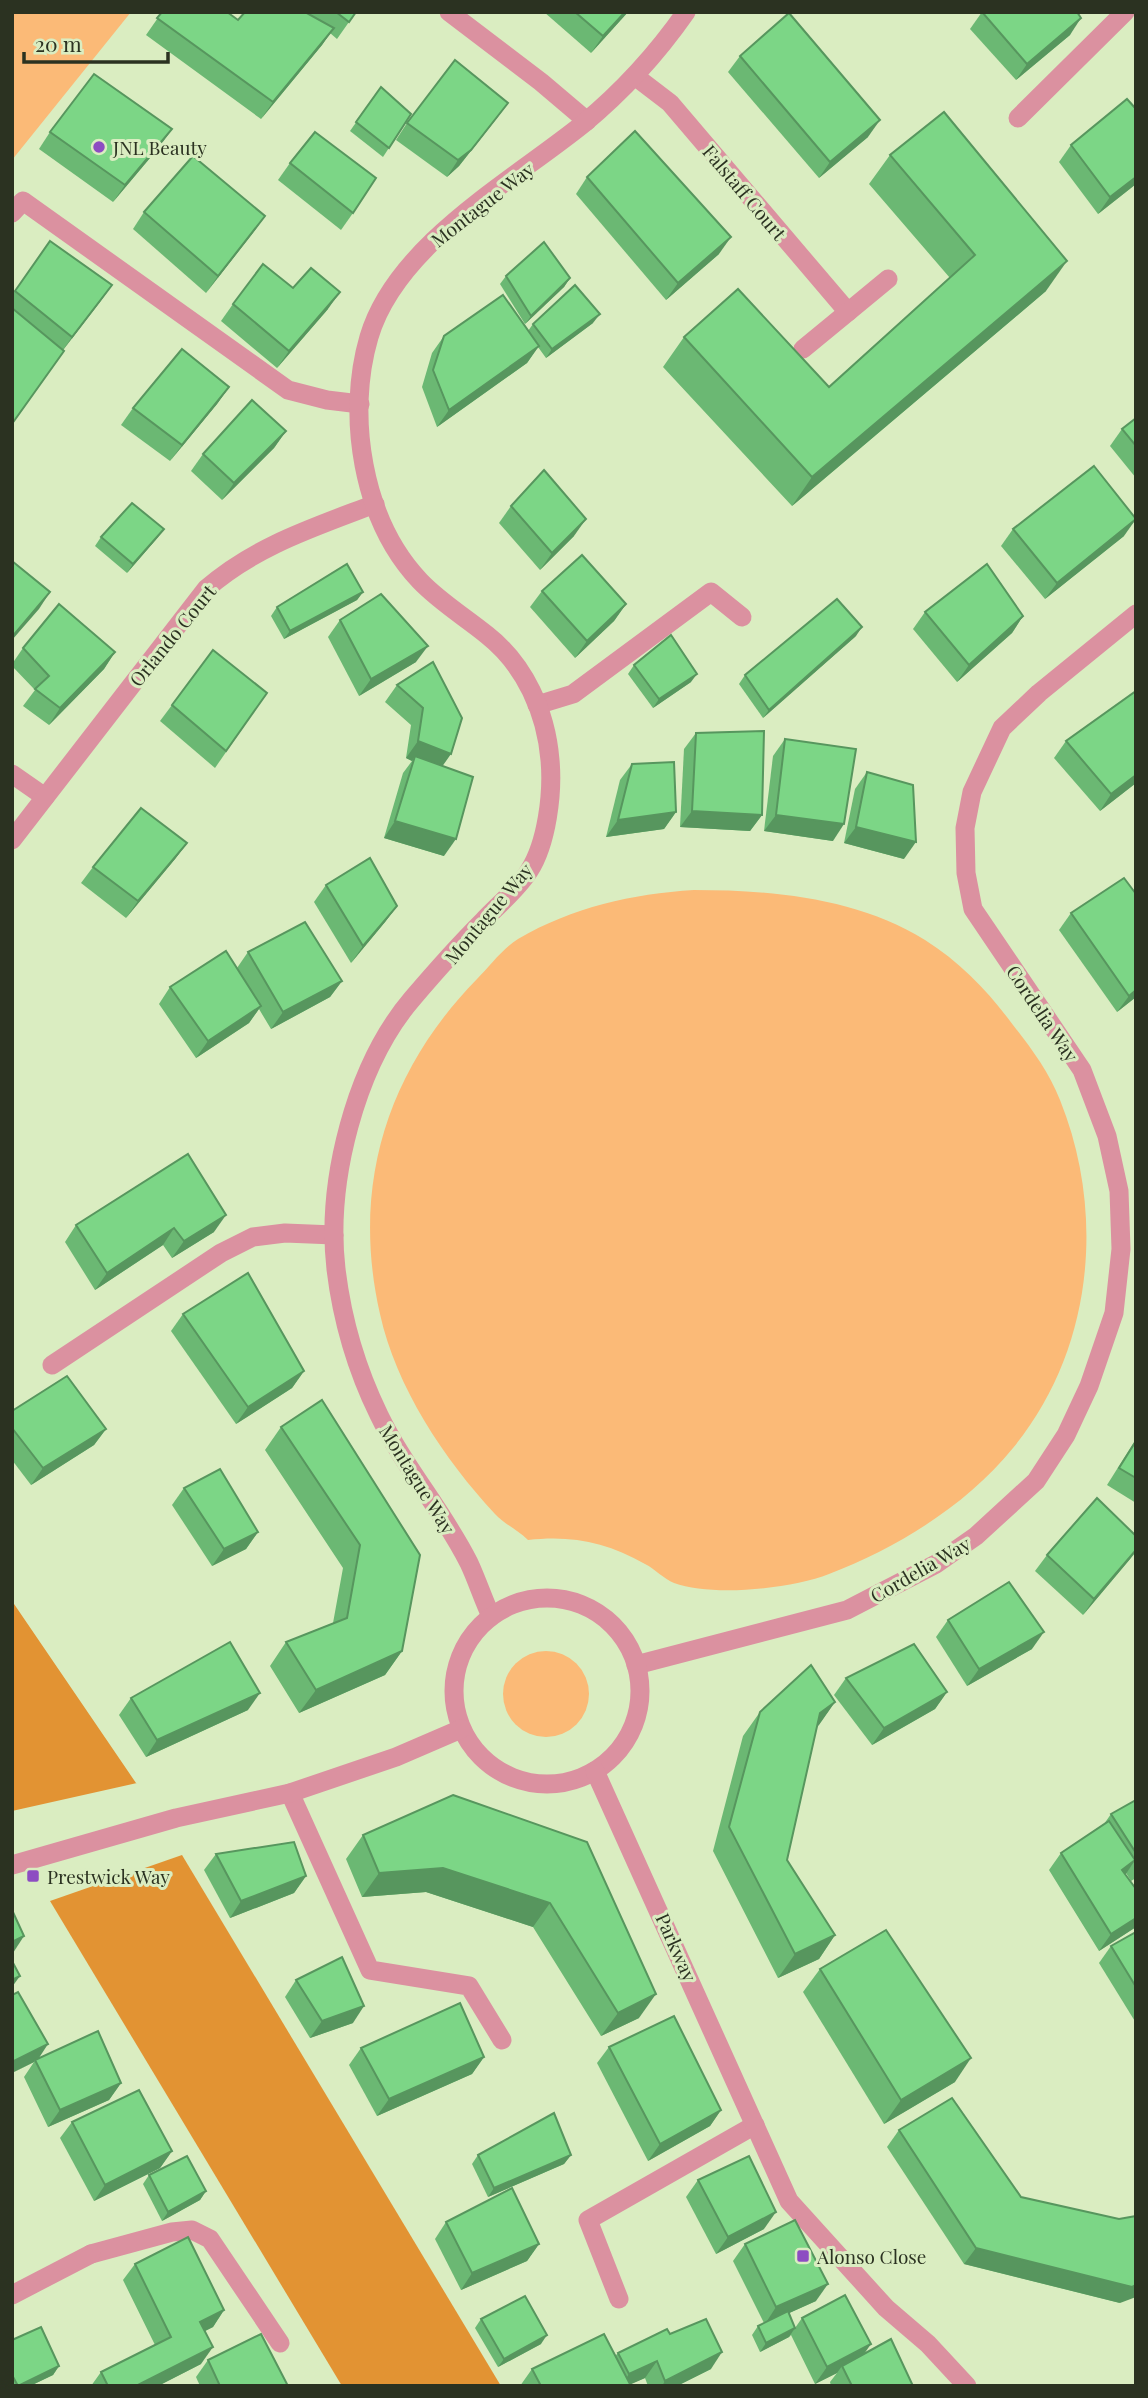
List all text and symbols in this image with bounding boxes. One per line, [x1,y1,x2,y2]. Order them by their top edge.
scale bar [24,21,168,65]
text: 20 m [35,29,82,57]
place label: JNL Beauty [112,134,207,160]
marker: JNL Beauty [91,139,107,155]
street label: Falstaff Court [697,139,793,245]
street label: Montague Way [425,155,539,252]
street label: Orlando Court [123,578,221,691]
street label: Montague Way [438,857,538,969]
street label: Cordelia Way [1001,959,1085,1067]
street label: Montague Way [374,1419,462,1539]
street label: Cordelia Way [865,1530,975,1608]
place label: Prestwick Way [47,1863,170,1889]
marker: Prestwick Way [25,1868,41,1884]
street label: Parkway [650,1909,704,1986]
place label: Alonso Close [816,2243,926,2269]
marker: Alonso Close [795,2248,811,2264]

